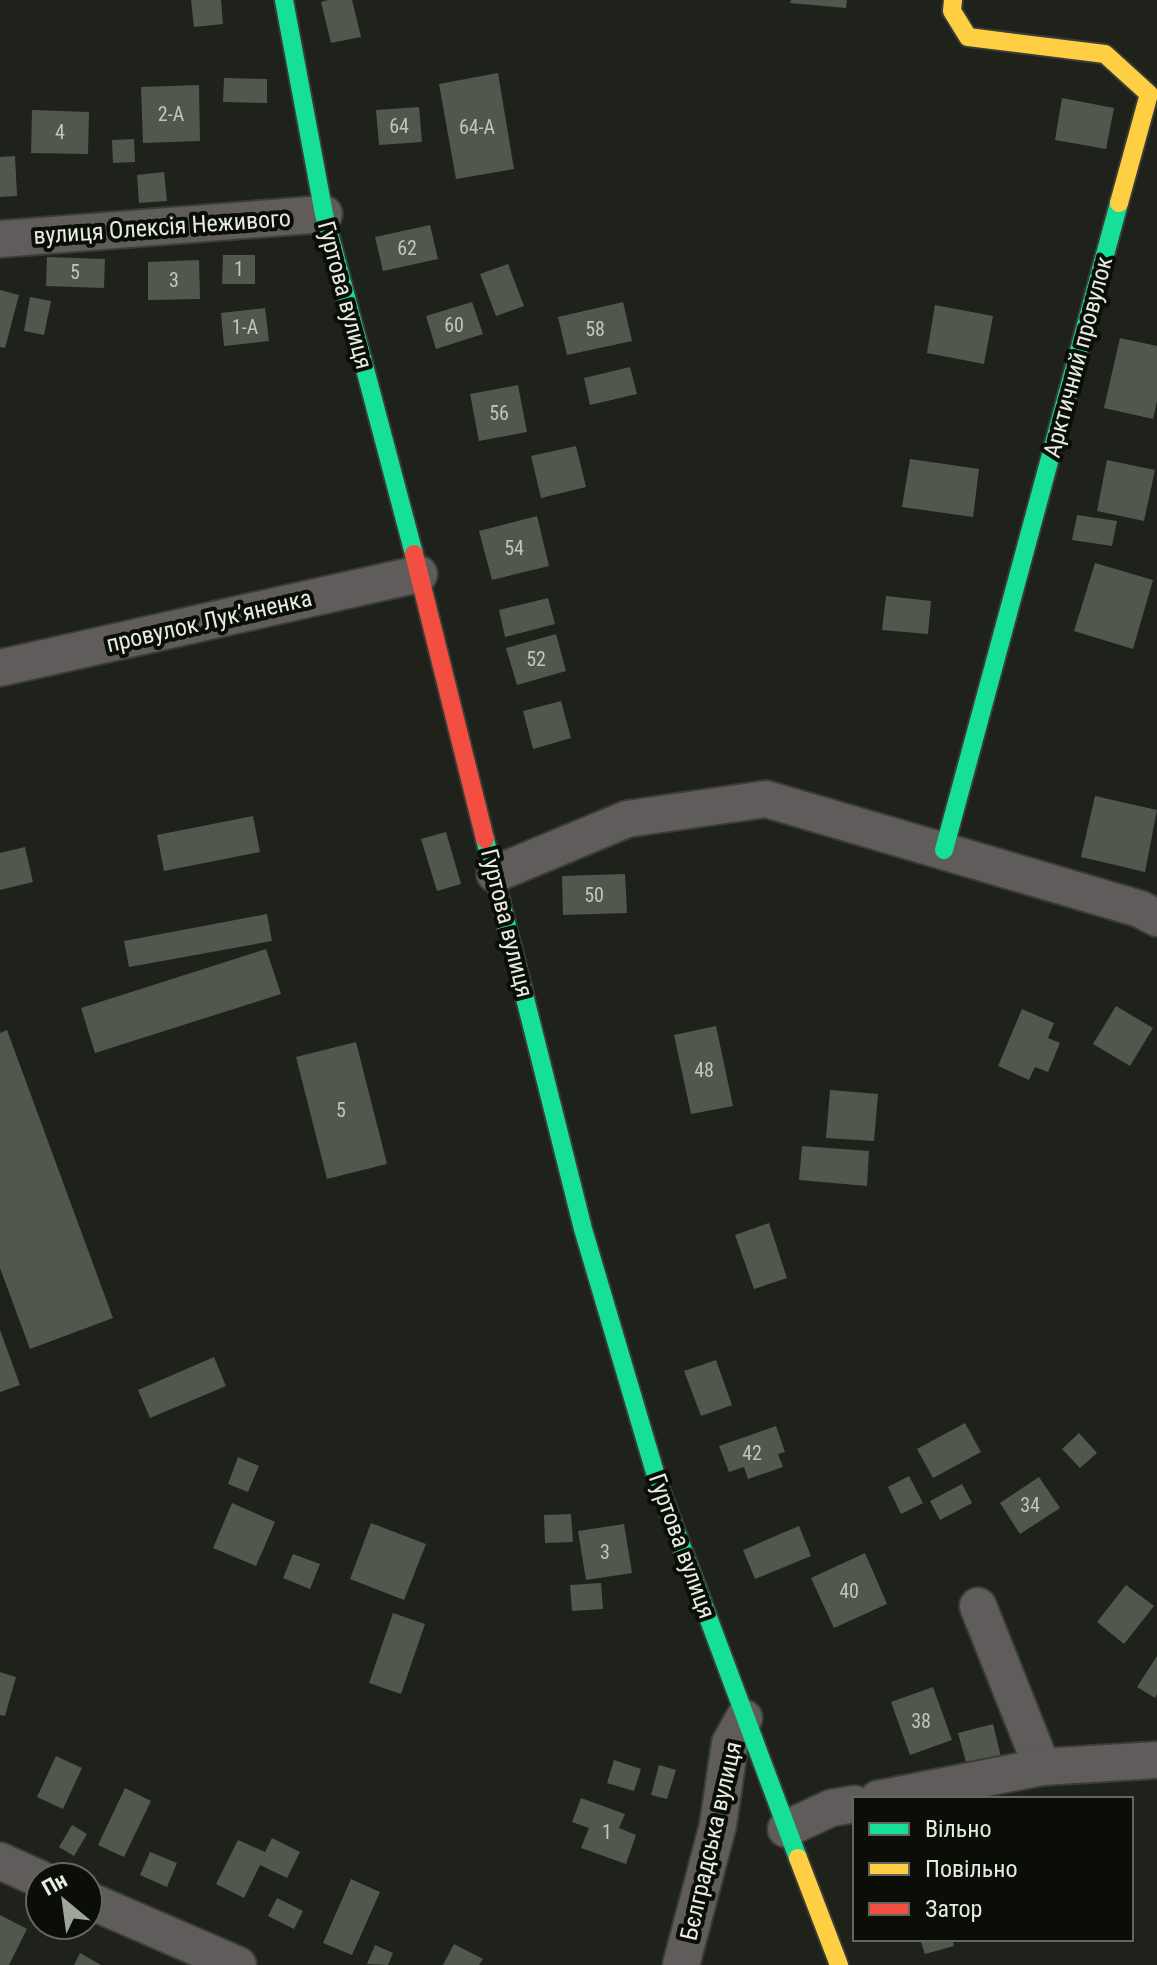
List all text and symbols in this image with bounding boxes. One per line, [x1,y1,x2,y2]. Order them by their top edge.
house number: 2-А [158,102,185,126]
house number: 64 [389,114,409,138]
house number: 64-А [459,115,496,139]
house number: 4 [55,120,65,144]
street label: вулиця Олексія Неживого [32,204,292,250]
street label: Гуртова вулиця [312,218,378,372]
house number: 62 [397,236,417,260]
street label: Арктичний провулок [1038,253,1118,460]
house number: 1 [234,257,244,281]
house number: 5 [70,260,80,284]
house number: 3 [169,268,179,292]
house number: 60 [444,313,464,337]
house number: 1-А [232,315,259,339]
house number: 58 [585,317,605,341]
house number: 56 [489,401,509,425]
house number: 54 [504,536,524,560]
street label: провулок Лукʼяненка [103,584,315,658]
house number: 52 [526,647,546,671]
street label: Гуртова вулиця [475,846,539,1000]
house number: 50 [584,883,604,907]
house number: 48 [694,1058,714,1082]
house number: 5 [336,1098,346,1122]
house number: 42 [742,1441,762,1465]
street label: Гуртова вулиця [643,1470,721,1622]
house number: 34 [1020,1493,1040,1517]
house number: 3 [600,1540,610,1564]
house number: 40 [839,1579,859,1603]
house number: 38 [911,1709,931,1733]
street label: Бєлградська вулиця [674,1739,748,1943]
legend [853,1797,1133,1941]
text: Вільно [925,1815,992,1843]
house number: 1 [602,1820,612,1844]
text: Повільно [925,1855,1018,1883]
north arrow [24,1861,104,1941]
text: Пн [38,1867,71,1901]
text: Затор [925,1895,982,1923]

